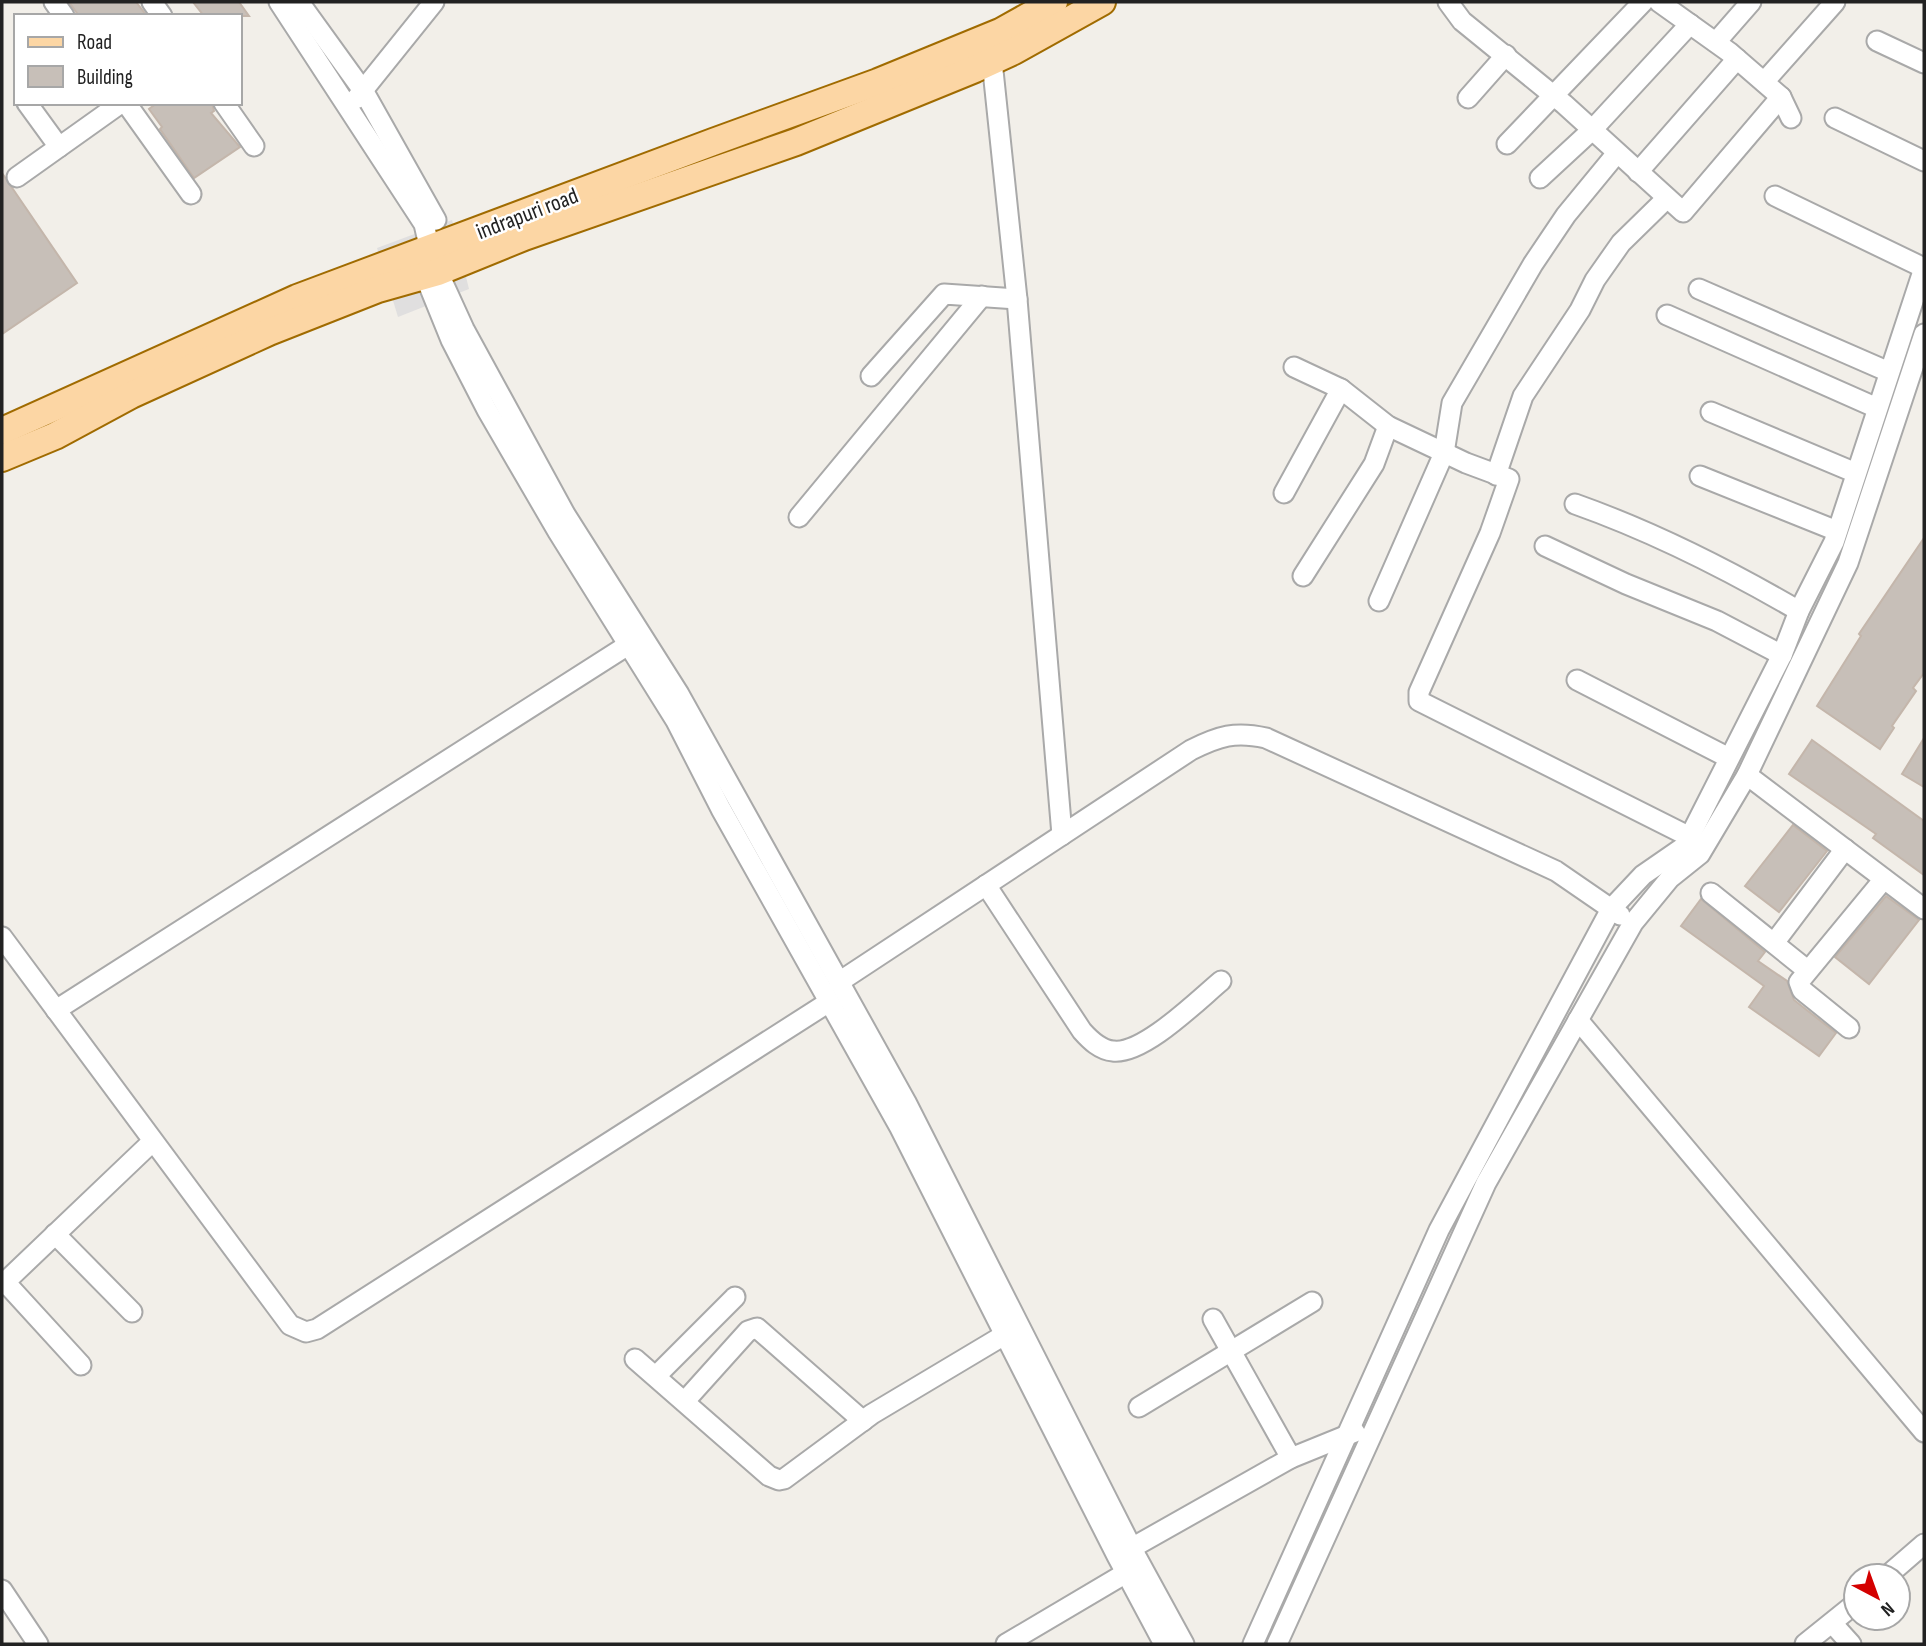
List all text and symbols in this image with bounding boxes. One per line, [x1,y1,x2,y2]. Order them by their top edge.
legend [14,14,242,105]
text: Road [77,30,112,55]
text: Building [77,65,133,90]
street label: indrapuri road [473,182,582,246]
north arrow [1842,1562,1912,1632]
text: N [1876,1597,1899,1621]

